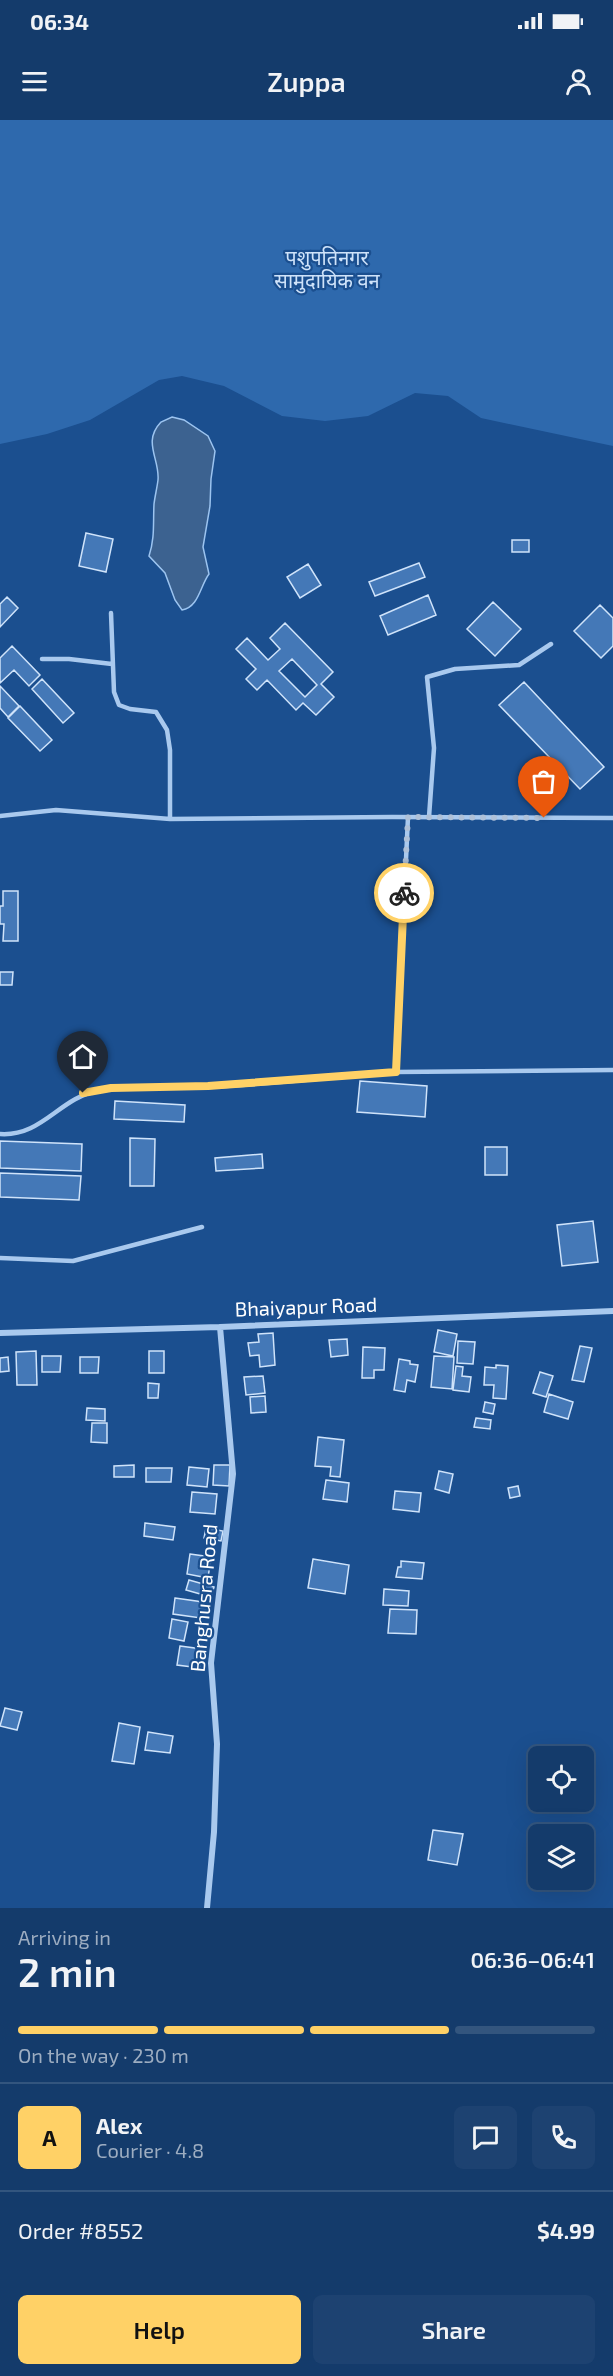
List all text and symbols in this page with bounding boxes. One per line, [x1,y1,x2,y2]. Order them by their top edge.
text: 06:34 [30,8,89,34]
icon: menu [18,65,51,98]
text: Zuppa [267,65,346,97]
icon: person [562,65,595,98]
park label: पशुपतिनगर सामुदायिक वन [274,245,381,294]
pin [518,756,569,818]
icon: bag [527,765,560,798]
courier [374,863,434,923]
icon: bike [388,877,421,910]
pin [57,1031,108,1093]
icon: home [66,1040,99,1073]
street label: Bhaiyapur Road [234,1292,378,1320]
street label: Banghusra Road [185,1523,221,1673]
map controls [528,1746,594,1890]
button: locate [528,1746,594,1812]
button: layers [528,1824,594,1890]
text: Arriving in [18,1925,111,1949]
text: 06:36–06:41 [470,1946,595,1972]
text: 2 min [18,1948,117,1995]
text: On the way · 230 m [18,2043,189,2067]
button: chat [454,2106,517,2169]
button: phone [532,2106,595,2169]
text: Alex [96,2112,142,2138]
text: A [42,2124,57,2150]
text: Courier · 4.8 [96,2138,204,2162]
text: Order #8552 [18,2217,143,2243]
text: $4.99 [537,2217,595,2243]
button: Help [18,2295,301,2364]
button: Share [313,2295,595,2364]

